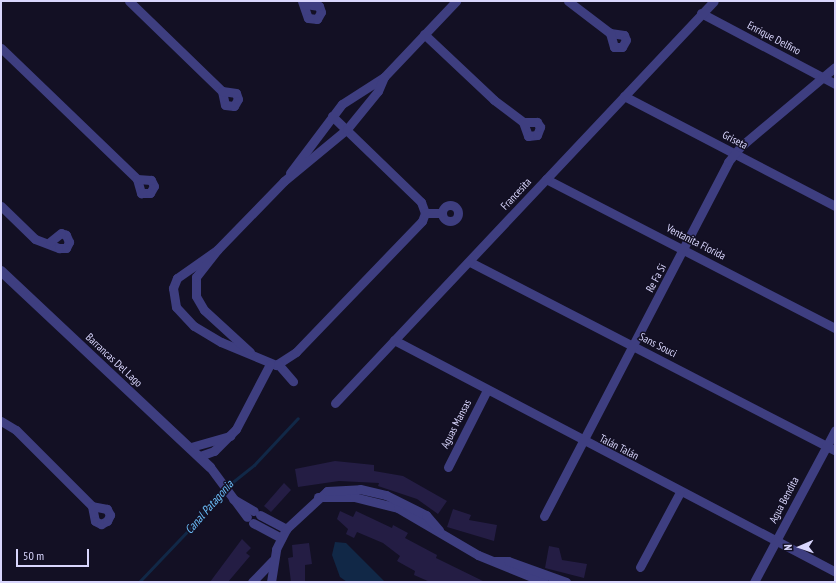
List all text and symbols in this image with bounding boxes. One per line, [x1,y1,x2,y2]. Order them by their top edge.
street label: Enrique Delfino [745,18,803,58]
street label: Griseta [720,128,750,152]
street label: Francesita [498,175,534,213]
street label: Ventanita Florida [664,221,728,263]
street label: Re Fa Si [643,262,669,294]
street label: Barrancas Del Lago [83,330,145,390]
street label: Sans Souci [637,330,679,360]
street label: Aguas Mansas [438,397,474,451]
street label: Talán Talán [597,431,641,463]
street label: Agua Bendita [766,475,802,525]
water label: Canal Patagonia [182,477,236,537]
north arrow [780,527,820,567]
scale bar [18,541,91,567]
text: N [781,544,795,551]
text: 50 m [23,548,44,563]

